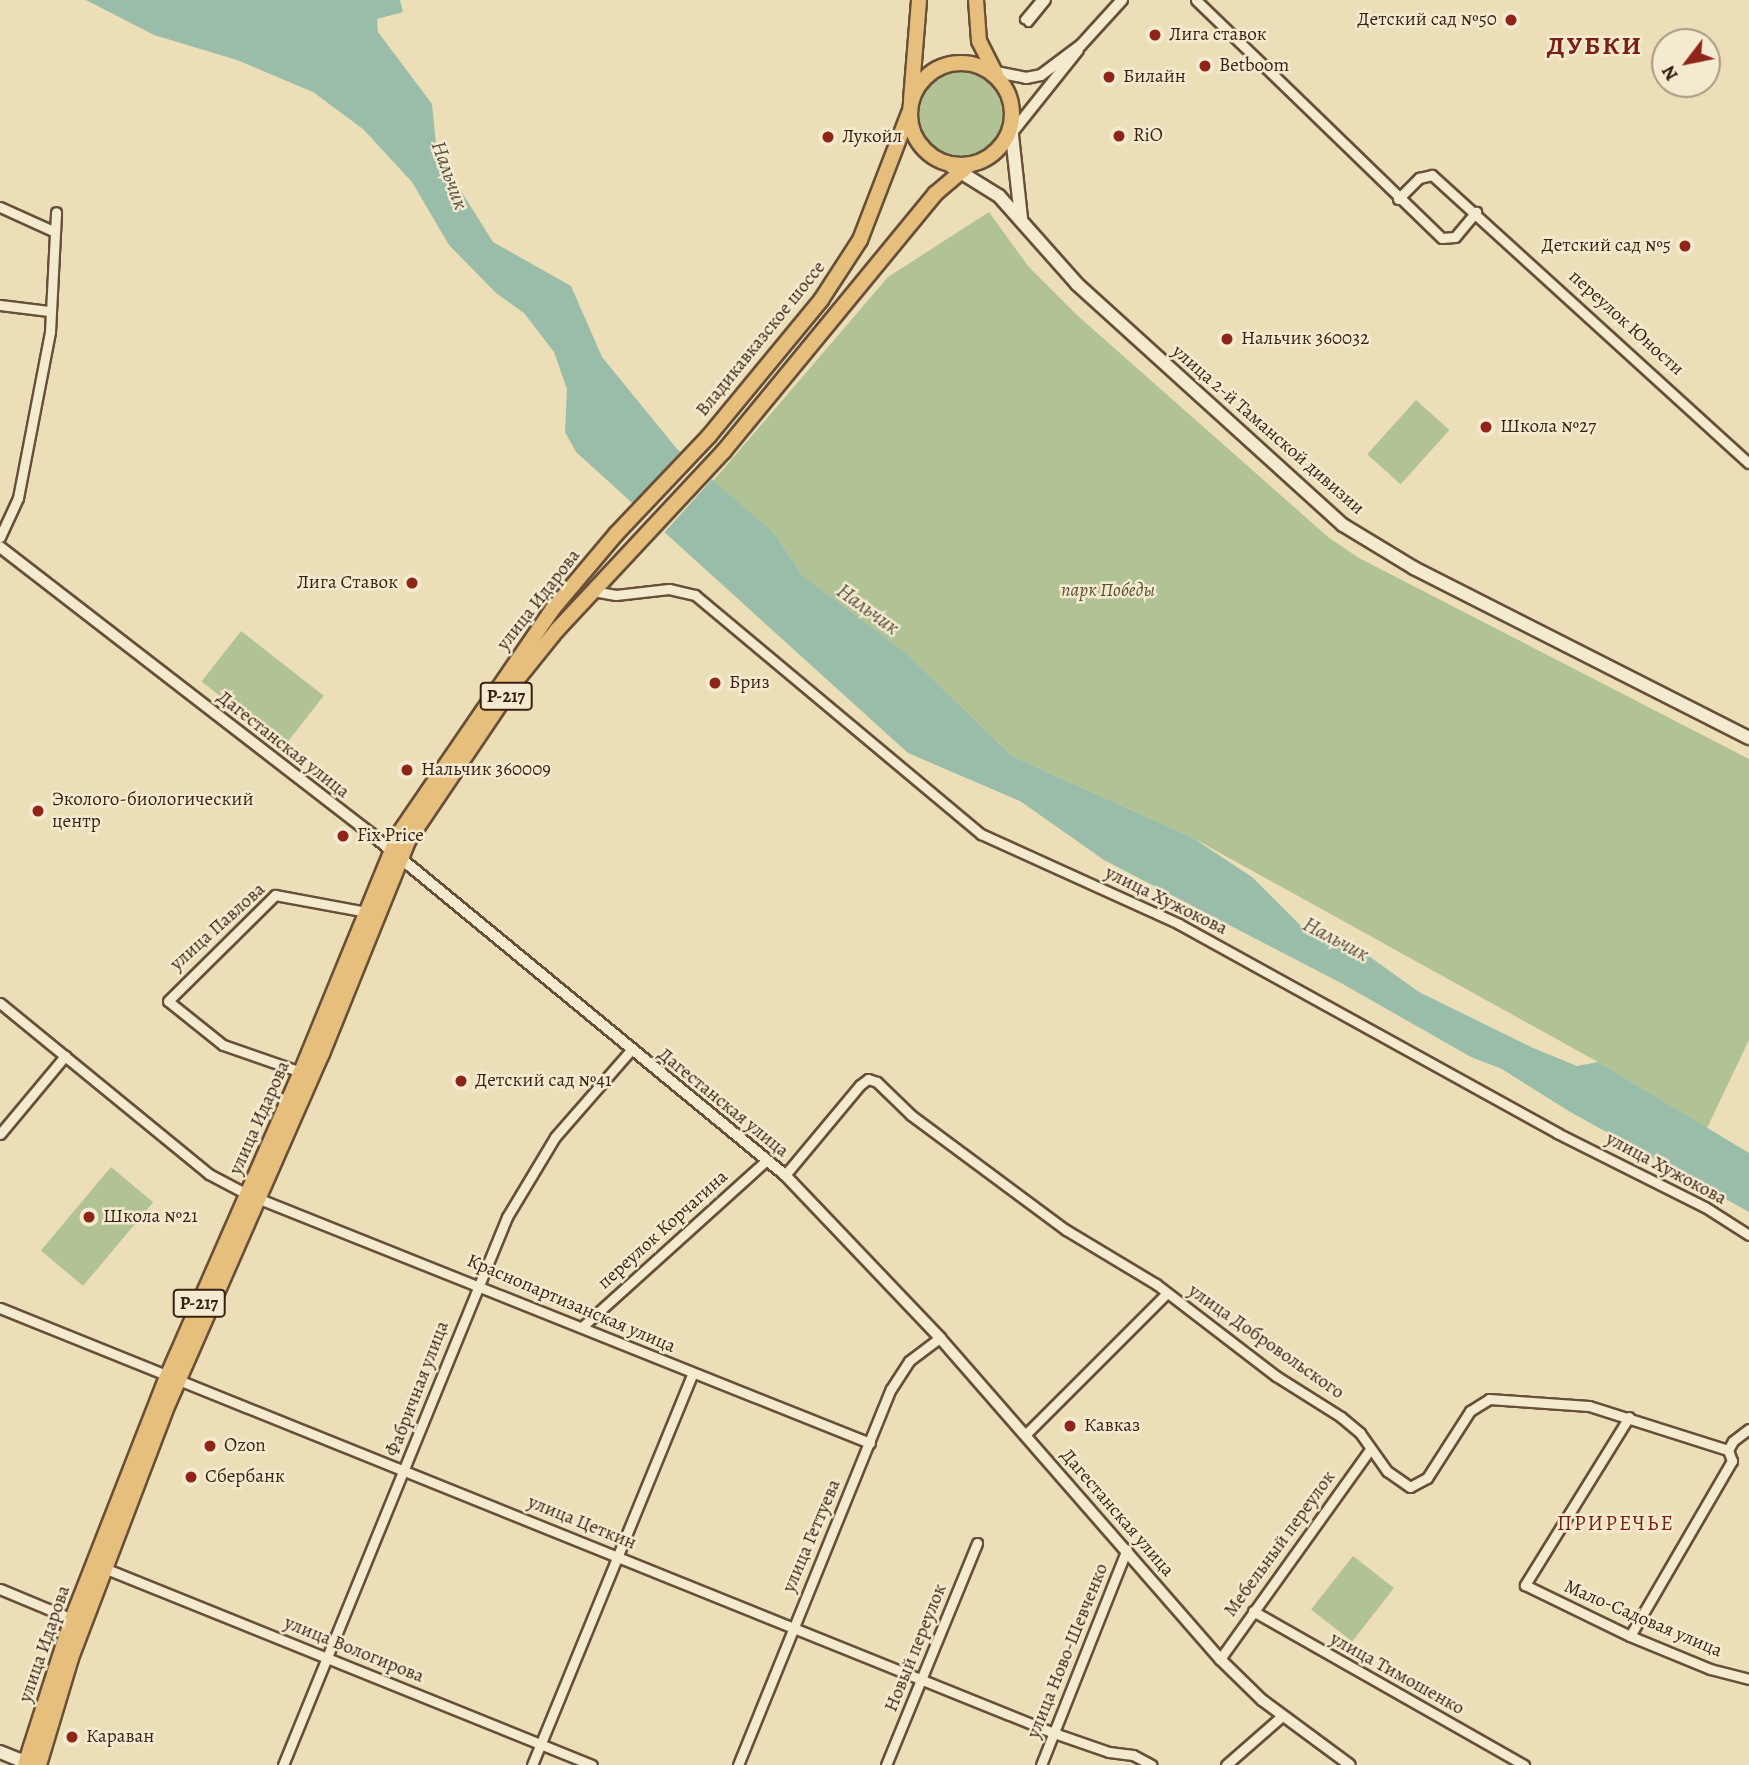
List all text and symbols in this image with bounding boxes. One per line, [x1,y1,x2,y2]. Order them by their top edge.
place label: Детский сад №50 [1357,9,1497,31]
marker: Детский сад №50 [1503,12,1519,28]
place label: Лига ставок [1169,24,1267,46]
marker: Лига ставок [1147,27,1163,43]
north arrow [1651,28,1721,98]
district label: ДУБКИ [1547,30,1643,62]
place label: Betboom [1219,55,1289,77]
marker: Betboom [1197,58,1213,74]
text: N [1655,60,1685,86]
place label: Билайн [1123,66,1186,88]
marker: Билайн [1101,69,1117,85]
place label: RiO [1133,125,1163,147]
place label: Лукойл [842,126,902,148]
marker: RiO [1111,128,1127,144]
marker: Лукойл [820,129,836,145]
water label: Нальчик [426,137,474,213]
place label: Детский сад №5 [1541,235,1671,257]
marker: Детский сад №5 [1677,238,1693,254]
street label: Владикавказское шоссе [691,257,831,421]
street label: переулок Юности [1564,265,1688,381]
place label: Нальчик 360032 [1241,328,1369,350]
marker: Нальчик 360032 [1219,331,1235,347]
street label: улица 2-й Таманской дивизии [1167,340,1369,520]
place label: Школа №27 [1500,416,1596,438]
marker: Школа №27 [1478,419,1494,435]
street label: улица Идарова [492,545,586,655]
place label: Лига Ставок [297,572,398,594]
marker: Лига Ставок [404,575,420,591]
water label: Нальчик [832,578,904,640]
park label: парк Победы [1061,580,1155,602]
place label: Бриз [729,672,770,694]
marker: Бриз [707,675,723,691]
road number: Р-217 [478,682,534,710]
street label: Дагестанская улица [212,686,354,804]
place label: Нальчик 360009 [421,759,551,781]
marker: Нальчик 360009 [399,762,415,778]
place label: Эколого-биологический центр [52,789,254,833]
marker: Эколого-биологический центр [30,803,46,819]
place label: Fix Price [357,825,424,847]
marker: Fix Price [335,828,351,844]
street label: улица Хужокова [1101,862,1231,940]
street label: улица Павлова [166,878,270,976]
water label: Нальчик [1299,911,1373,967]
street label: Дагестанская улица [653,1043,793,1163]
street label: улица Идарова [225,1058,295,1178]
place label: Детский сад №41 [475,1070,611,1092]
marker: Детский сад №41 [453,1073,469,1089]
street label: улица Хужокова [1602,1128,1730,1210]
street label: переулок Корчагина [593,1166,733,1294]
place label: Школа №21 [103,1206,198,1228]
marker: Школа №21 [81,1209,97,1225]
street label: Краснопартизанская улица [463,1250,679,1358]
street label: улица Добровольского [1184,1280,1348,1404]
road number: Р-217 [171,1288,227,1318]
street label: Фабричная улица [382,1318,454,1460]
place label: Кавказ [1084,1415,1140,1437]
marker: Кавказ [1062,1418,1078,1434]
place label: Ozon [224,1435,266,1457]
marker: Ozon [202,1438,218,1454]
street label: Дагестанская улица [1055,1444,1179,1582]
place label: Сбербанк [205,1466,285,1488]
street label: Мебельный переулок [1219,1466,1341,1622]
marker: Сбербанк [183,1469,199,1485]
street label: улица Геттуева [778,1476,846,1596]
street label: улица Цеткин [524,1491,640,1555]
district label: ПРИРЕЧЬЕ [1558,1510,1674,1536]
street label: улица Ново-Шевченко [1022,1560,1114,1742]
street label: Мало-Садовая улица [1560,1575,1726,1663]
street label: Новый переулок [880,1581,952,1715]
street label: улица Идарова [14,1583,76,1705]
street label: улица Вологирова [281,1612,427,1688]
street label: улица Тимошенко [1326,1628,1468,1720]
place label: Караван [86,1726,154,1748]
marker: Караван [64,1729,80,1745]

